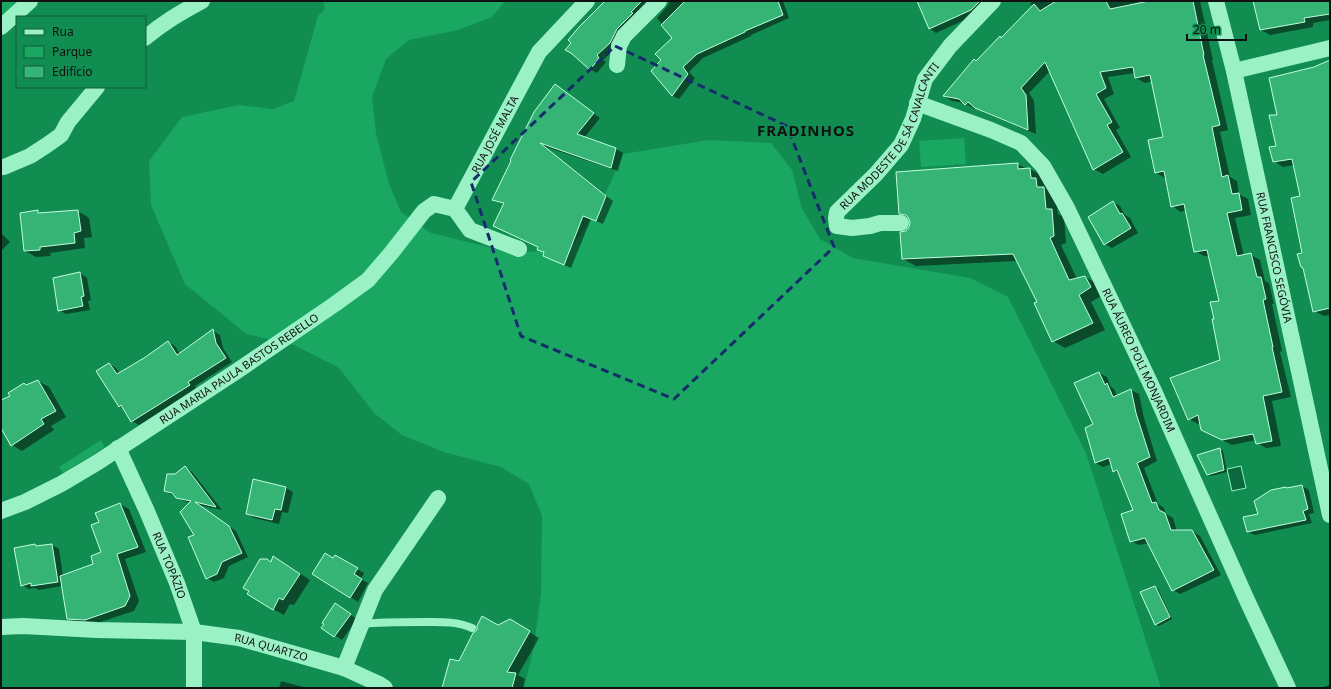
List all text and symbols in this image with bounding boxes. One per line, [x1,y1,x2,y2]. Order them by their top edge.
legend [16,16,146,88]
scale bar [1187,16,1246,42]
text: 20 m [1193,21,1221,38]
text: Rua [52,23,74,40]
text: Parque [52,43,93,60]
street label: RUA MODESTE DE SÁ CAVALCANTI [836,59,942,213]
text: Edifício [52,63,93,80]
street label: RUA JOSÉ MALTA [468,92,522,176]
district label: FRADINHOS [757,120,855,140]
street label: RUA FRANCISCO SEGÓVIA [1253,190,1296,325]
street label: RUA ÁUREO POLI MONJARDIM [1099,286,1179,434]
street label: RUA MARIA PAULA BASTOS REBELLO [156,309,321,427]
street label: RUA TOPÁZIO [149,529,190,601]
street label: RUA QUARTZO [234,629,310,664]

